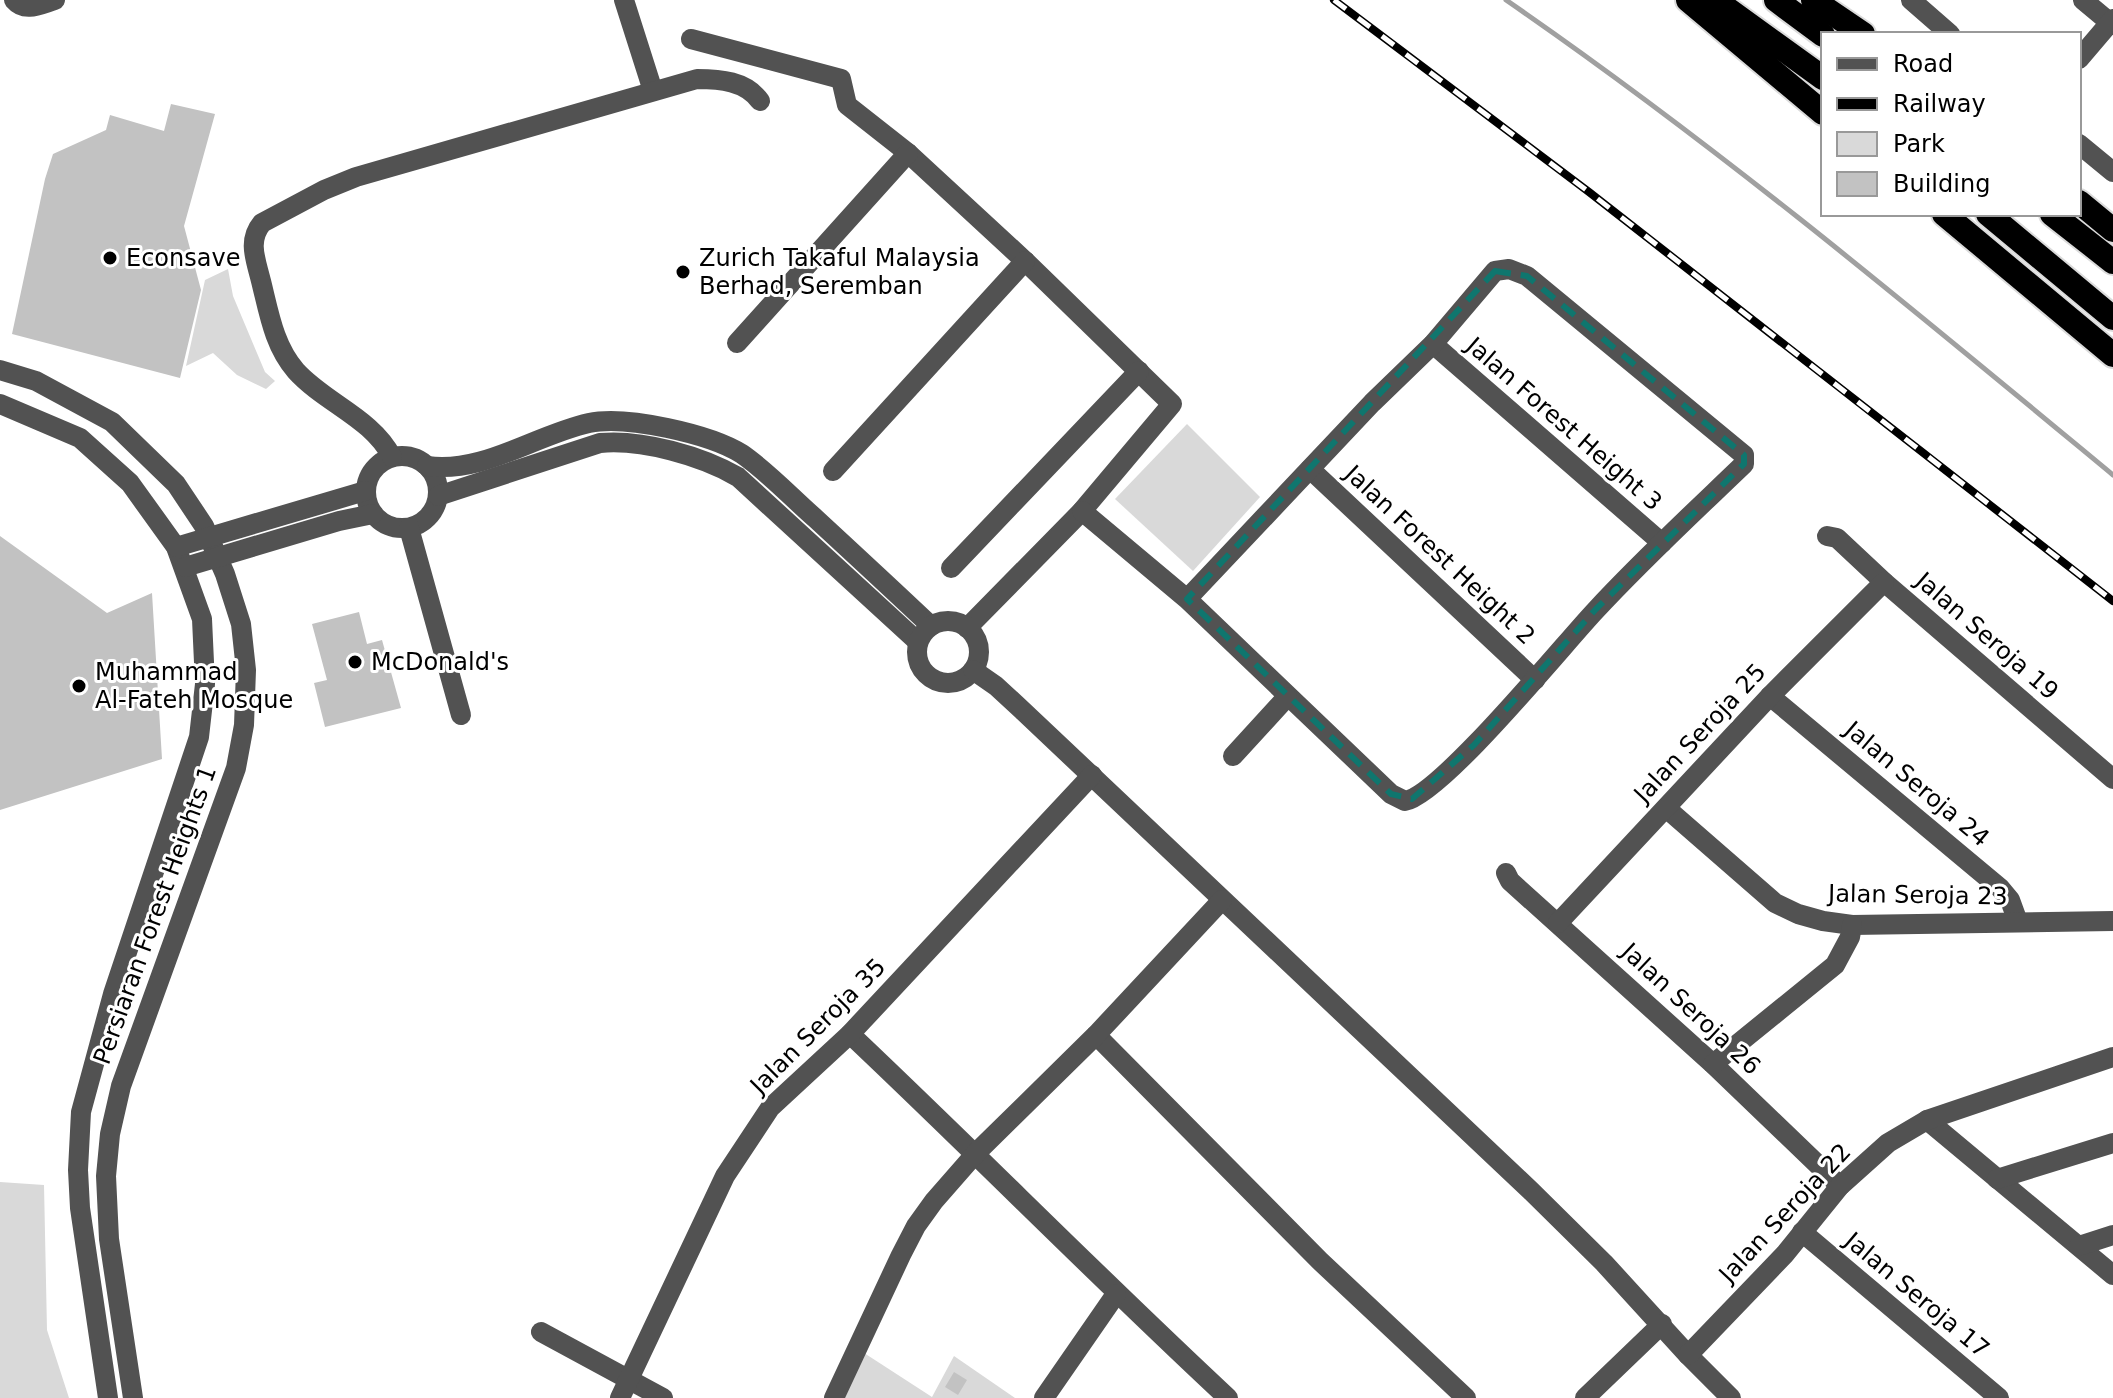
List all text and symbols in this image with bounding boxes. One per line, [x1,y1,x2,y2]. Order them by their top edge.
legend [1821,32,2081,216]
text: Road [1893,50,1953,78]
text: Railway [1893,90,1986,118]
text: Park [1893,130,1945,158]
text: Building [1893,170,1990,198]
place label: Econsave [126,244,240,272]
place label: Zurich Takaful Malaysia Berhad, Seremban [699,244,980,300]
marker: Econsave [101,249,119,267]
marker: Zurich Takaful Malaysia Berhad, Seremban [674,263,692,281]
street label: Jalan Forest Height 3 [1459,330,1667,516]
street label: Jalan Forest Height 2 [1338,458,1541,650]
street label: Jalan Seroja 19 [1909,565,2064,705]
place label: McDonald's [371,648,509,676]
marker: McDonald's [346,653,364,671]
place label: Muhammad Al-Fateh Mosque [95,658,293,714]
street label: Jalan Seroja 25 [1627,658,1771,810]
marker: Muhammad Al-Fateh Mosque [70,677,88,695]
street label: Jalan Seroja 24 [1838,714,1995,852]
street label: Persiaran Forest Heights 1 [88,762,222,1068]
street label: Jalan Seroja 23 [1826,879,2008,911]
street label: Jalan Seroja 26 [1614,936,1766,1080]
street label: Jalan Seroja 35 [743,953,891,1101]
street label: Jalan Seroja 22 [1712,1138,1856,1290]
street label: Jalan Seroja 17 [1838,1225,1995,1363]

